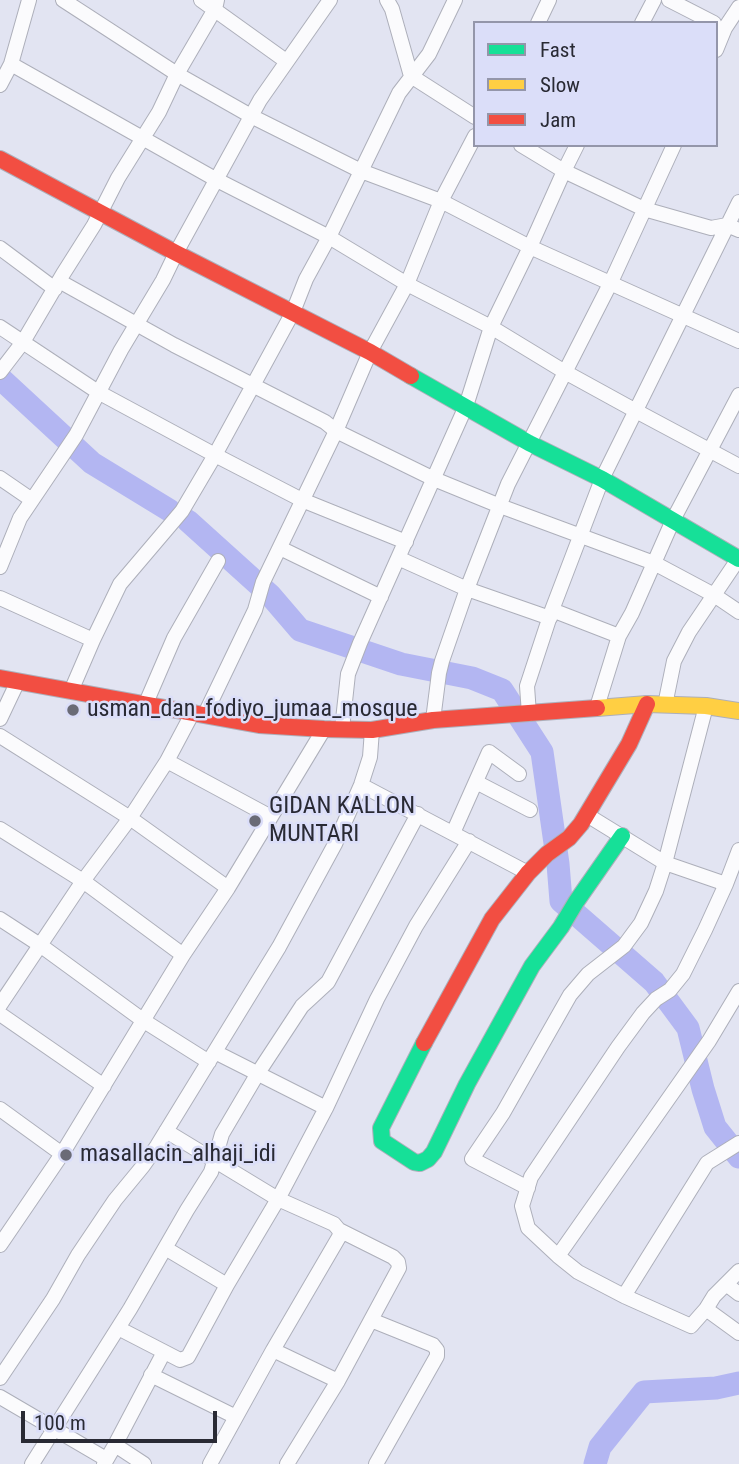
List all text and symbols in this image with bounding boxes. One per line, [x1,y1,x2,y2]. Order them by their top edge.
legend [473,21,718,147]
text: Fast [540,38,576,62]
text: Slow [540,73,580,97]
text: Jam [540,108,576,132]
place label: usman_dan_fodiyo_jumaa_mosque [87,696,418,724]
marker: usman_dan_fodiyo_jumaa_mosque [65,702,81,718]
place label: GIDAN KALLON MUNTARI [269,793,415,849]
marker: GIDAN KALLON MUNTARI [247,813,263,829]
place label: masallacin_alhaji_idi [80,1141,276,1169]
marker: masallacin_alhaji_idi [58,1147,74,1163]
scale bar [24,1398,220,1442]
text: 100 m [34,1411,86,1435]

